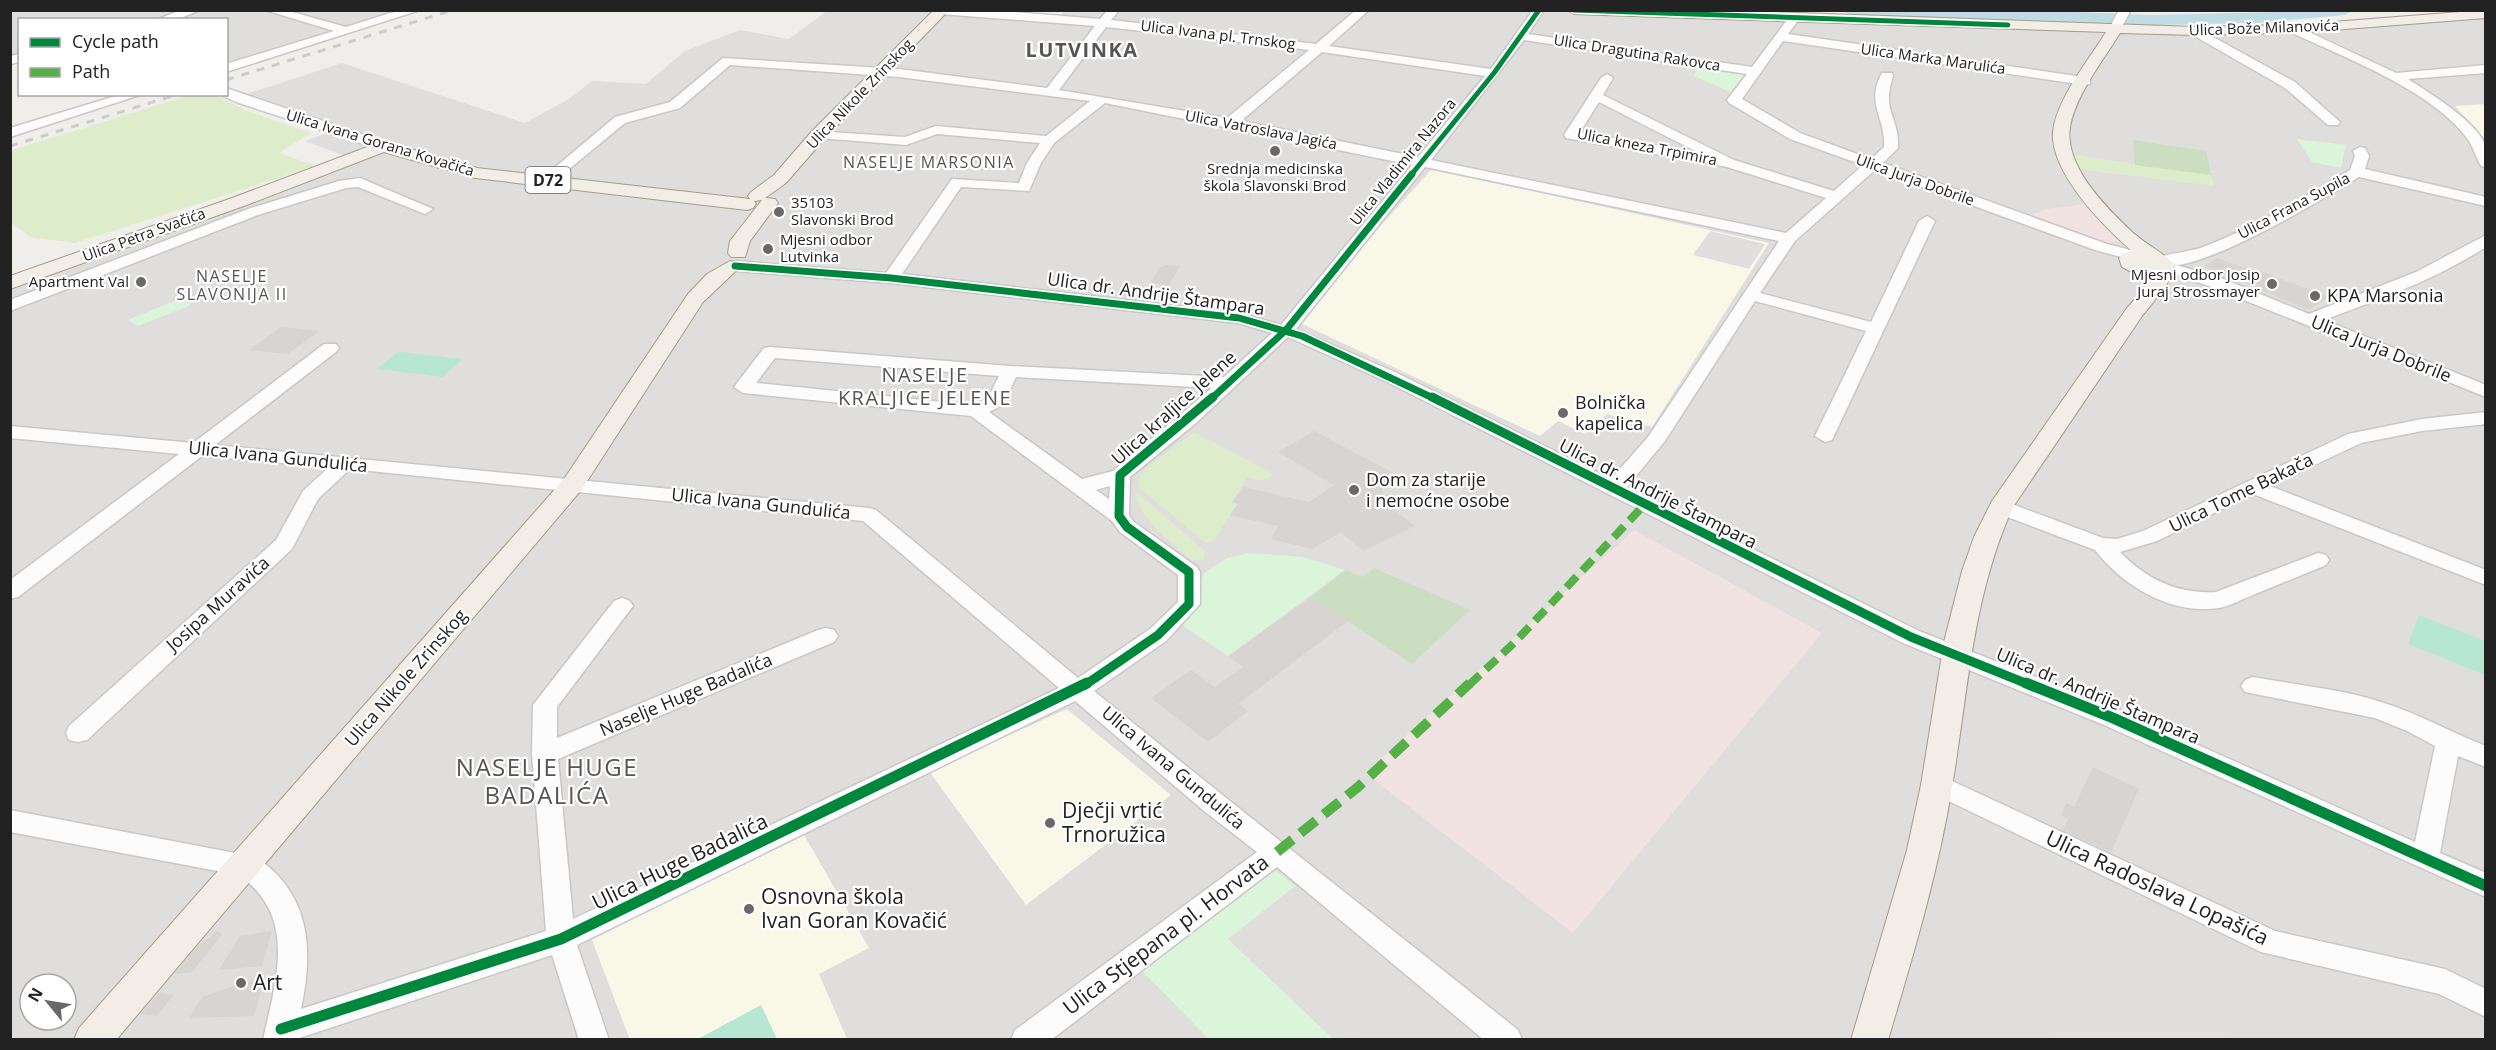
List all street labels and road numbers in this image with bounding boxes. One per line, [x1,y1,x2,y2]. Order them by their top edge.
street label: Ulica Bože Milanovića [2188,14,2339,40]
street label: Ulica Ivana pl. Trnskog [1140,15,1297,53]
street label: Ulica Dragutina Rakovca [1552,29,1722,75]
street label: Ulica Nikole Zrinskog [801,34,917,153]
street label: Ulica Marka Marulića [1859,38,2007,78]
street label: Ulica Vladimira Nazora [1345,94,1460,229]
street label: Ulica Ivana Gorana Kovačića [284,104,477,180]
street label: Ulica Vatroslava Jagića [1183,104,1339,154]
street label: Ulica kneza Trpimira [1575,123,1719,169]
street label: Ulica Jurja Dobrile [1853,148,1977,210]
road number: D72 [526,167,570,193]
street label: Ulica Frana Supila [2234,167,2353,243]
street label: Ulica Petra Svačića [79,202,208,266]
street label: Ulica dr. Andrije Štampara [1046,266,1266,320]
street label: Ulica Jurja Dobrile [2308,309,2455,387]
street label: Ulica kraljice Jelene [1106,345,1241,470]
street label: Ulica dr. Andrije Štampara [1555,433,1762,554]
street label: Ulica Ivana Gundulića [187,435,369,477]
street label: Ulica Tome Bakača [2165,447,2317,537]
street label: Ulica Ivana Gundulića [670,482,852,524]
street label: Josipa Muravića [159,550,274,657]
street label: Ulica Nikole Zrinskog [339,603,472,751]
street label: Ulica dr. Andrije Štampara [1993,641,2204,749]
street label: Naselje Huge Badalića [596,647,776,741]
street label: Ulica Ivana Gundulića [1097,700,1250,834]
street label: Ulica Huge Badalića [587,806,772,916]
street label: Ulica Radoslava Lopašića [2041,823,2273,951]
street label: Ulica Stjepana pl. Horvata [1057,848,1274,1021]

